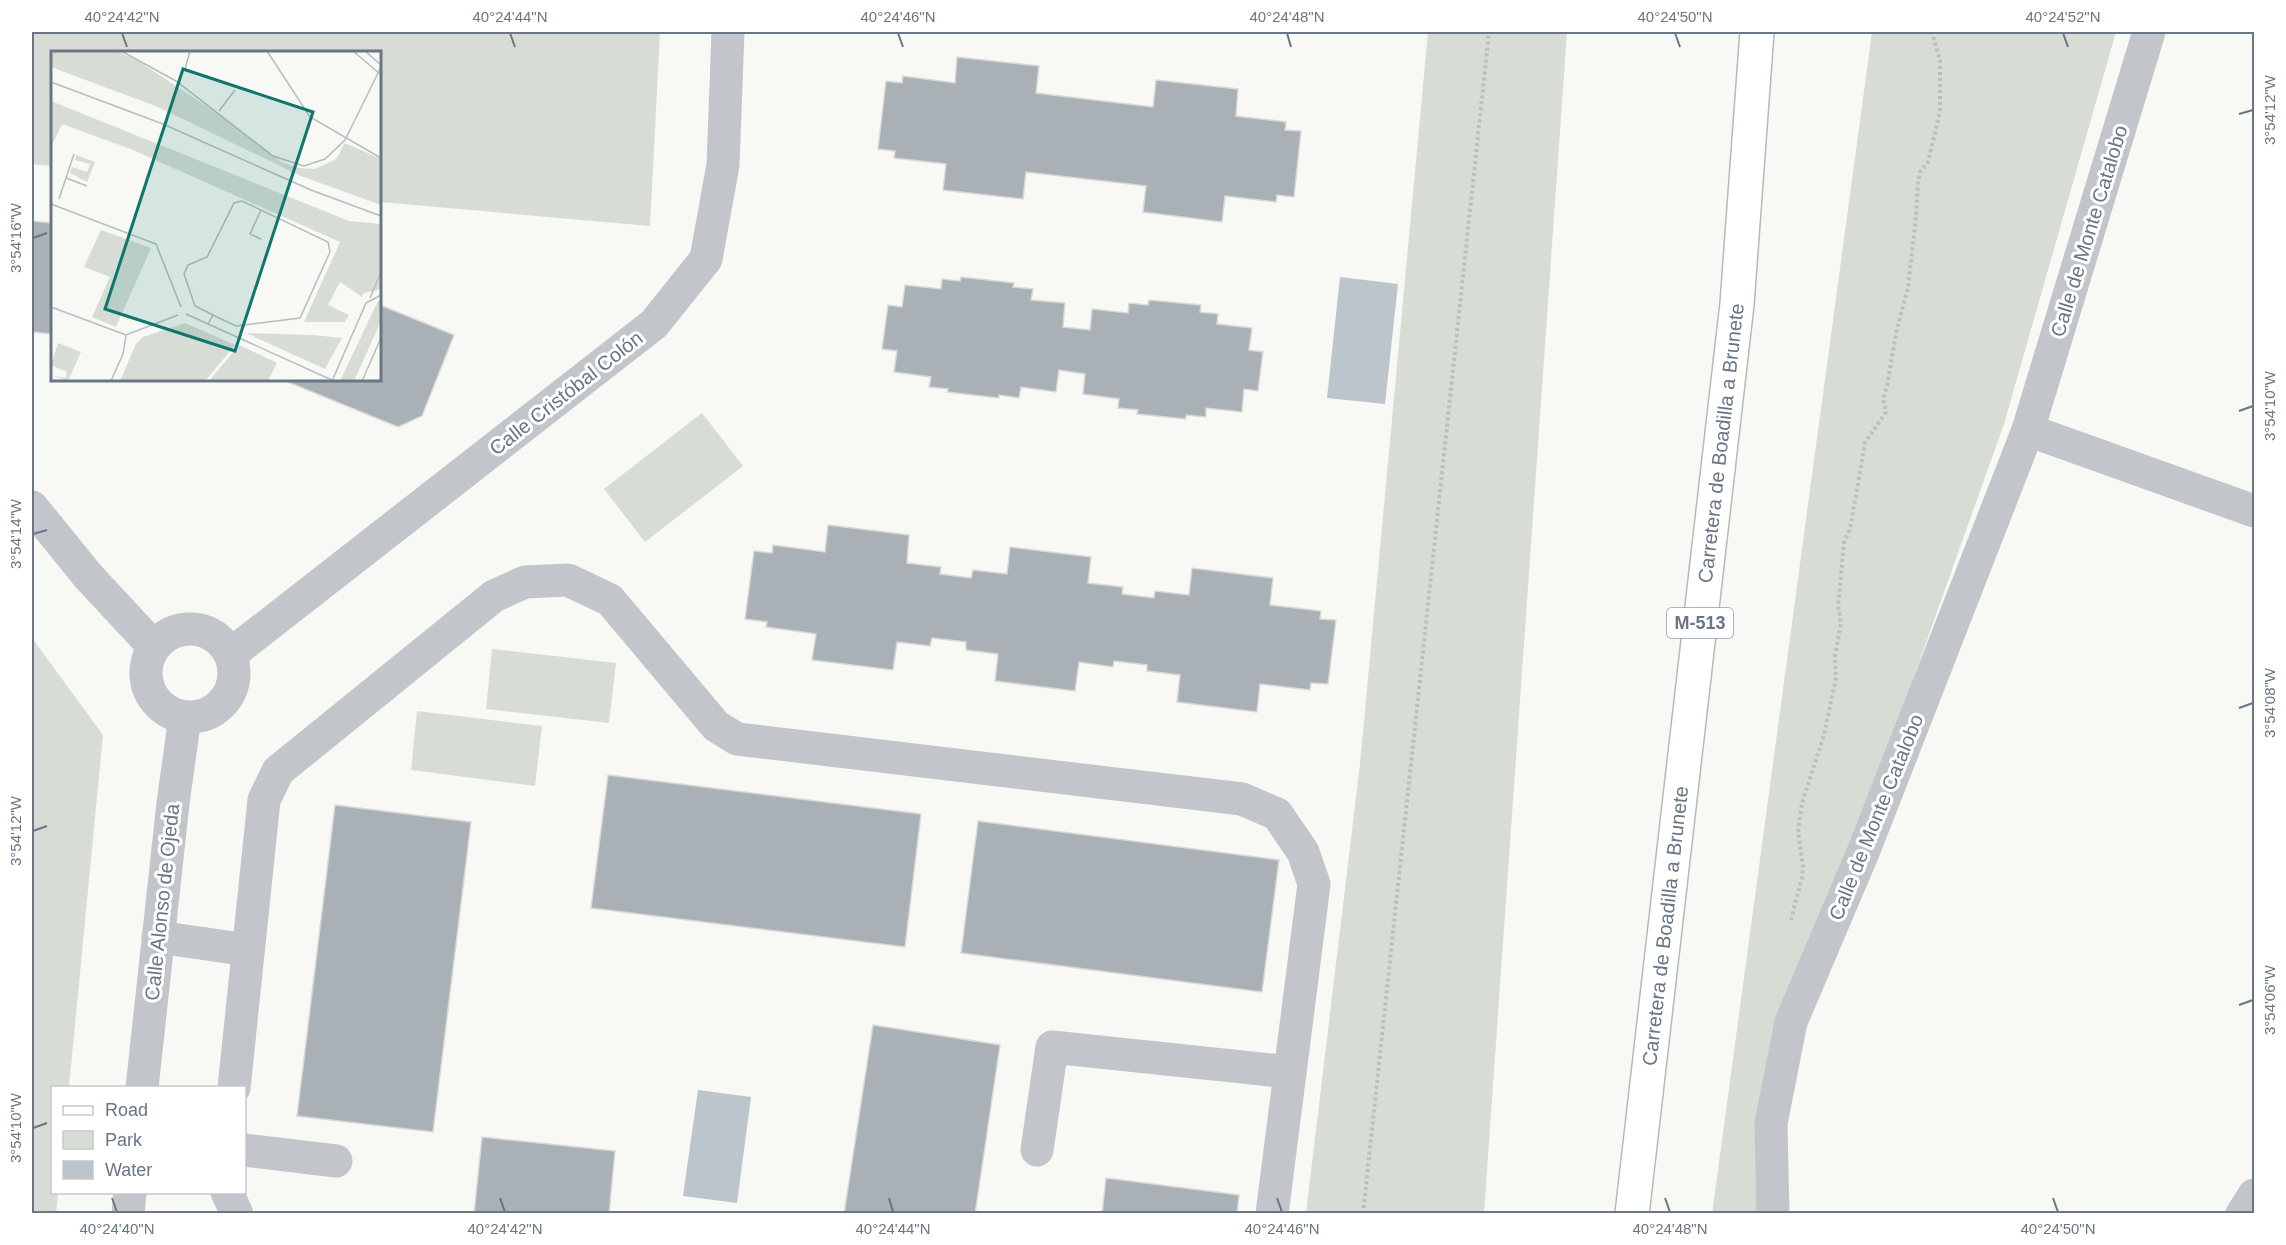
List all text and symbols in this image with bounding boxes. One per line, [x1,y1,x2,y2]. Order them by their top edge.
text: 40°24'42"N [84,8,160,25]
text: 40°24'44"N [472,8,548,25]
text: 40°24'46"N [860,8,936,25]
text: 40°24'48"N [1249,8,1325,25]
text: 40°24'50"N [1637,8,1713,25]
text: 40°24'52"N [2025,8,2101,25]
inset map [51,51,381,381]
text: 3°54'12"W [2261,74,2278,145]
street label: Calle de Monte Catalobo [2046,123,2132,339]
text: 3°54'16"W [7,202,24,273]
street label: Carretera de Boadilla a Brunete [1694,302,1748,584]
street label: Calle Cristóbal Colón [485,326,647,460]
text: 3°54'10"W [2261,370,2278,441]
text: 3°54'14"W [7,498,24,569]
road number: M-513 [1667,608,1733,638]
text: 3°54'08"W [2261,667,2278,738]
street label: Calle de Monte Catalobo [1825,711,1927,923]
street label: Carretera de Boadilla a Brunete [1638,785,1692,1067]
text: 3°54'12"W [7,795,24,866]
street label: Calle Alonso de Ojeda [141,802,183,1002]
text: 3°54'06"W [2261,964,2278,1035]
legend [51,1086,246,1194]
text: 3°54'10"W [7,1092,24,1163]
text: Road [105,1100,148,1120]
text: Park [105,1130,143,1150]
text: Water [105,1160,152,1180]
text: 40°24'40"N [79,1220,155,1237]
text: 40°24'42"N [467,1220,543,1237]
text: 40°24'44"N [855,1220,931,1237]
text: 40°24'46"N [1244,1220,1320,1237]
text: 40°24'48"N [1632,1220,1708,1237]
text: 40°24'50"N [2020,1220,2096,1237]

